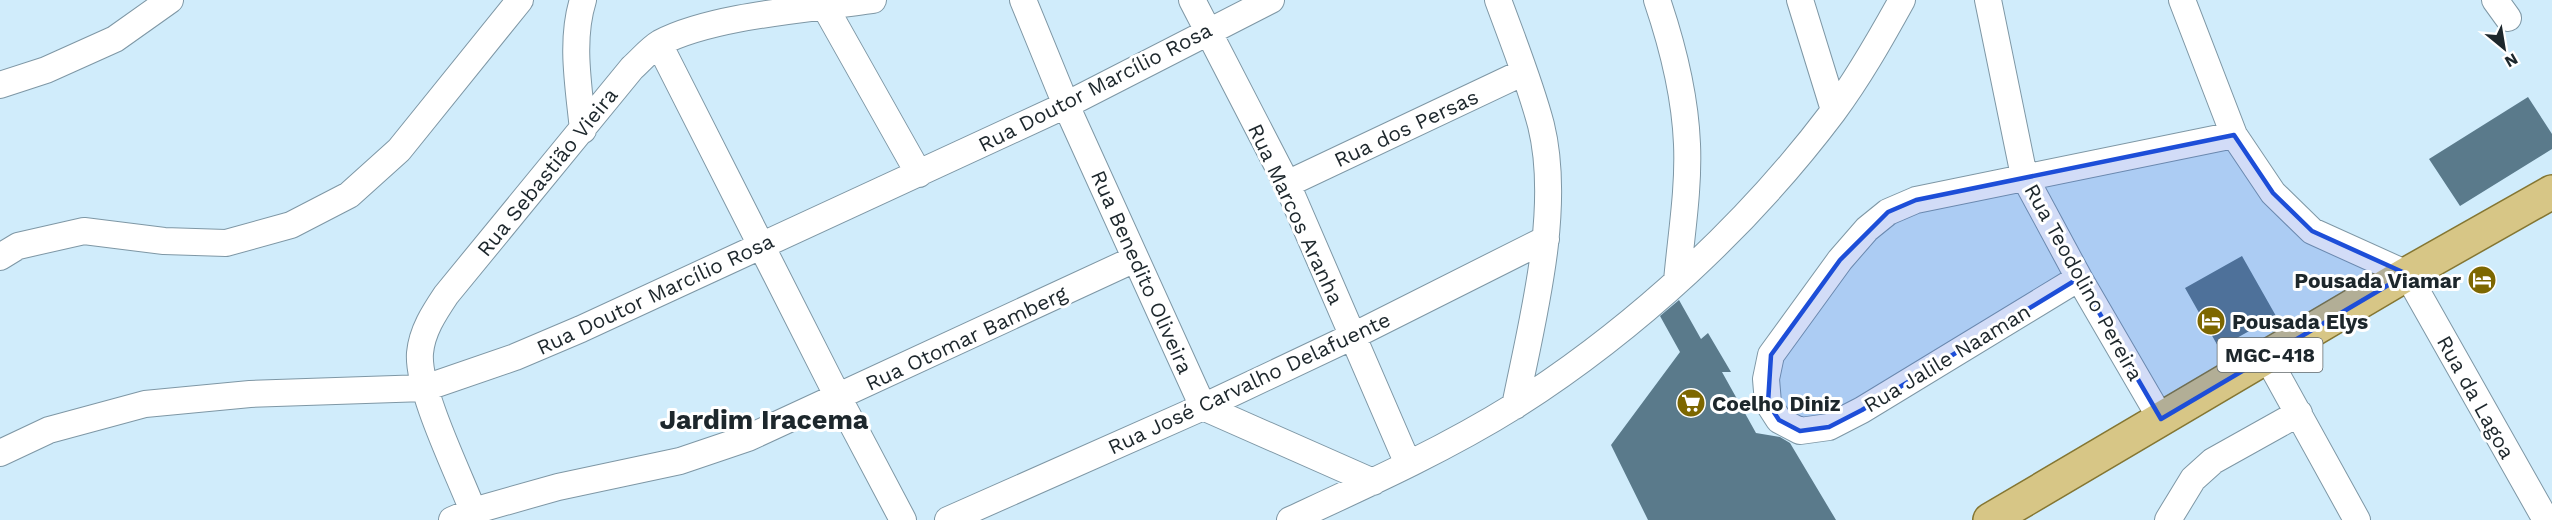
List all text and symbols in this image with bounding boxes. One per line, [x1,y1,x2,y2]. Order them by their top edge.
street label: Rua Doutor Marcílio Rosa [974,17,1216,157]
north arrow [2474,18,2534,78]
text: N [2501,49,2521,72]
street label: Rua Sebastião Vieira [471,83,623,261]
street label: Rua dos Persas [1330,84,1482,172]
street label: Rua Marcos Aranha [1243,120,1349,309]
street label: Rua Benedito Oliveira [1086,166,1198,378]
street label: Rua Teodolino Pereira [2019,179,2149,385]
street label: Rua Doutor Marcílio Rosa [532,228,778,360]
hotel icon: Pousada Viamar [2466,264,2498,296]
place label: Pousada Viamar [2294,268,2461,293]
street label: Rua Otomar Bamberg [861,280,1072,396]
street label: Rua Jalile Naaman [1859,298,2035,418]
hotel icon: Pousada Elys [2195,305,2227,337]
street label: Rua José Carvalho Delafuente [1104,306,1394,460]
place label: Pousada Elys [2232,309,2368,334]
street label: Rua da Lagoa [2432,331,2520,463]
road number: MGC-418 [2218,338,2322,372]
supermarket icon: Coelho Diniz [1675,387,1707,419]
place label: Coelho Diniz [1712,391,1841,416]
district label: Jardim Iracema [660,404,869,436]

